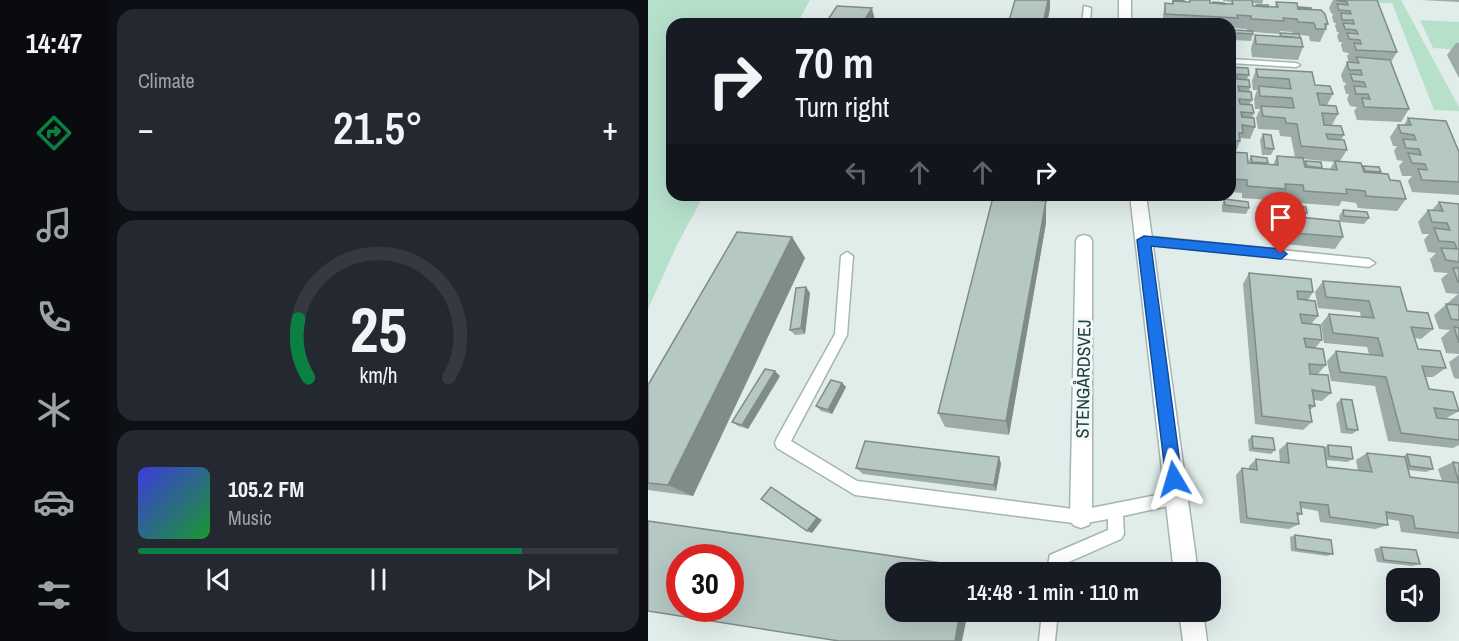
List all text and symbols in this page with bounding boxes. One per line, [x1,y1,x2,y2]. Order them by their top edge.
text: 14:47 [26,25,82,61]
text: 70 m [795,35,874,91]
icon: right [696,42,774,120]
text: Climate [138,67,195,94]
text: Turn right [795,89,889,125]
text: 21.5° [333,97,423,158]
text: − [138,106,154,150]
text: + [602,106,618,150]
icon: directions [33,112,75,154]
icon: left [840,156,873,189]
icon: ahead [903,156,936,189]
icon: ahead [966,156,999,189]
icon: right [1029,156,1062,189]
pin [1255,192,1306,254]
icon: arrive [1264,201,1297,234]
icon: music [33,204,75,246]
text: 25 [350,287,406,371]
icon: phone [33,296,75,338]
street label: STENGÅRDSVEJ [1069,319,1097,439]
text: km/h [359,361,397,390]
icon: climate [33,389,75,431]
position arrow [1142,447,1206,511]
text: 105.2 FM [228,474,304,504]
icon: car [33,481,75,523]
text: Music [228,504,272,531]
speed limit sign: 30 [666,544,744,622]
icon: previous [202,563,235,596]
icon: pause [362,563,395,596]
icon: next [522,563,555,596]
map controls [1386,568,1440,622]
button: sound [1386,568,1440,622]
icon: filters [33,574,75,616]
text: 14:48 · 1 min · 110 m [967,577,1139,607]

